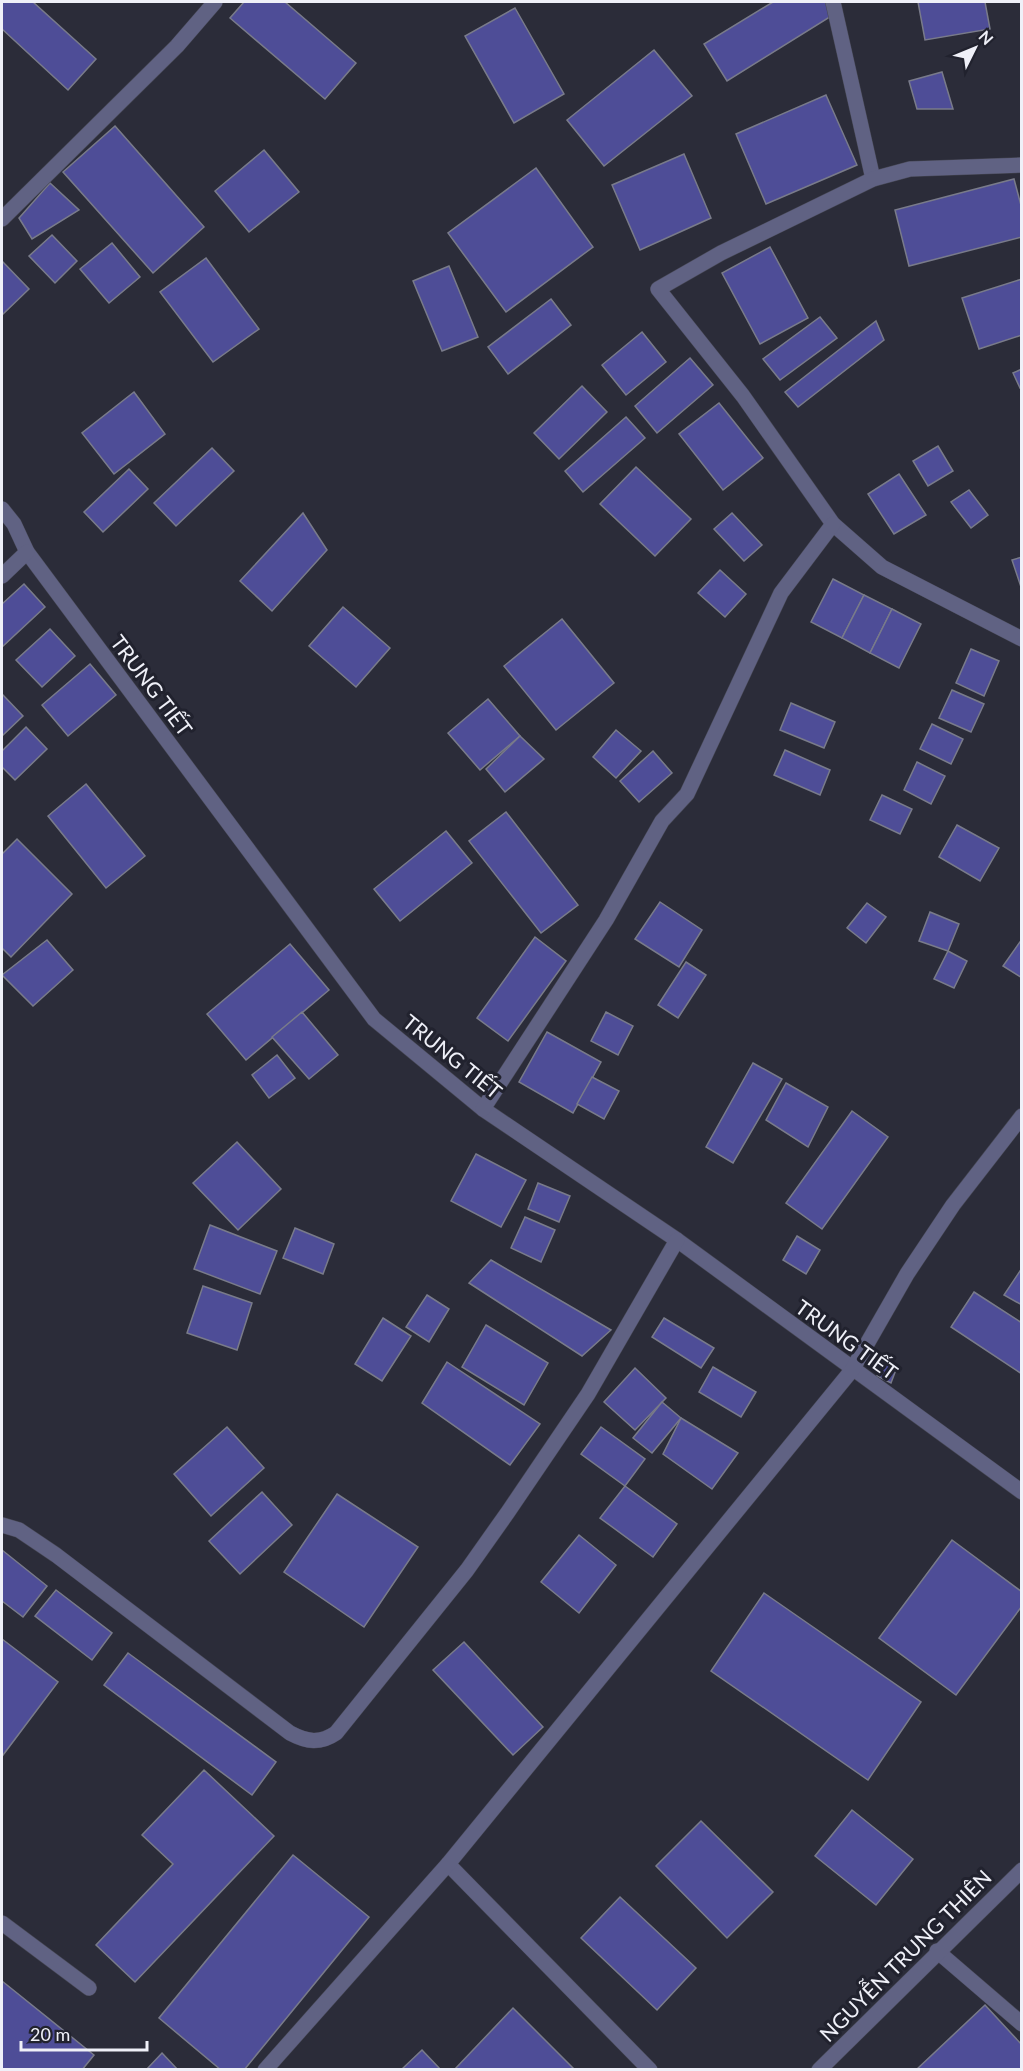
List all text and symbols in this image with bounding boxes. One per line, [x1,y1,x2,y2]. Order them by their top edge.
north arrow [945,18,1005,78]
text: N [975,26,997,48]
street label: TRUNG TIẾT [106,630,198,741]
street label: TRUNG TIẾT [399,1009,508,1104]
street label: TRUNG TIẾT [791,1294,903,1385]
street label: NGUYỄN TRUNG THIÊN [812,1862,996,2046]
scale bar [21,2014,147,2052]
text: 20 m [30,2023,70,2045]

